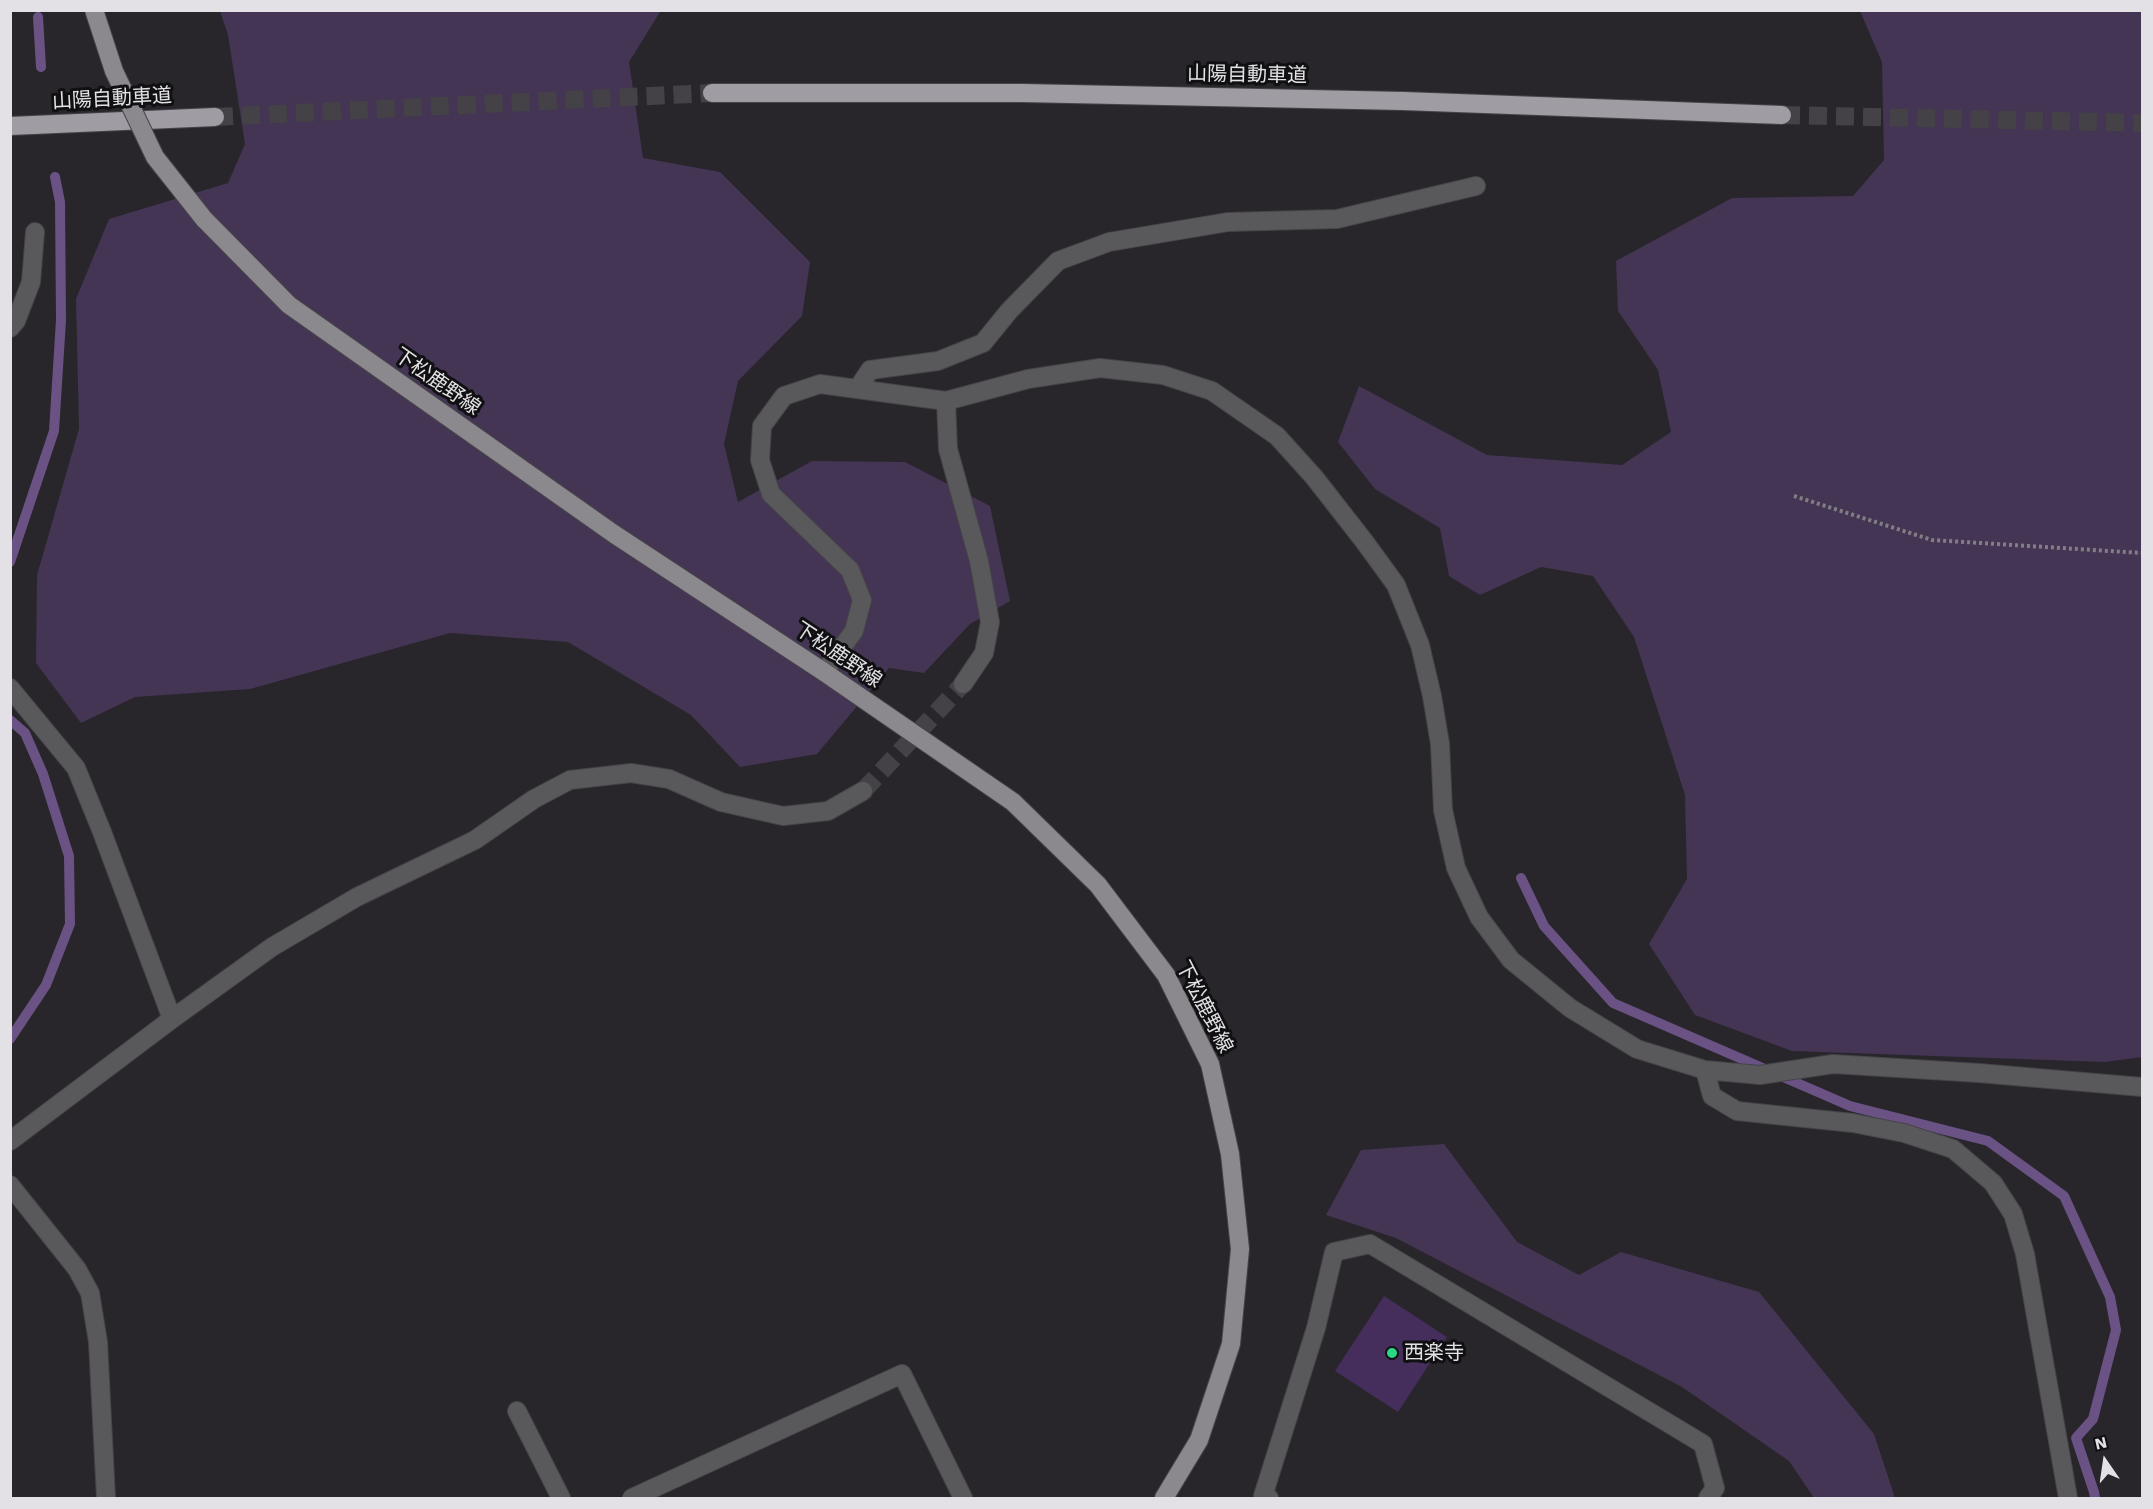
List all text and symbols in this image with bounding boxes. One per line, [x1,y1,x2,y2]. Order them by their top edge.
street label: 山陽自動車道 [1187,62,1307,88]
street label: 山陽自動車道 [51,84,173,114]
street label: 下松鹿野線 [389,343,485,421]
street label: 下松鹿野線 [790,617,886,693]
street label: 下松鹿野線 [1171,957,1237,1057]
place label: 西楽寺 [1404,1341,1464,1365]
marker: 西楽寺 [1385,1346,1399,1360]
north arrow [2075,1431,2135,1491]
text: N [2093,1432,2109,1454]

